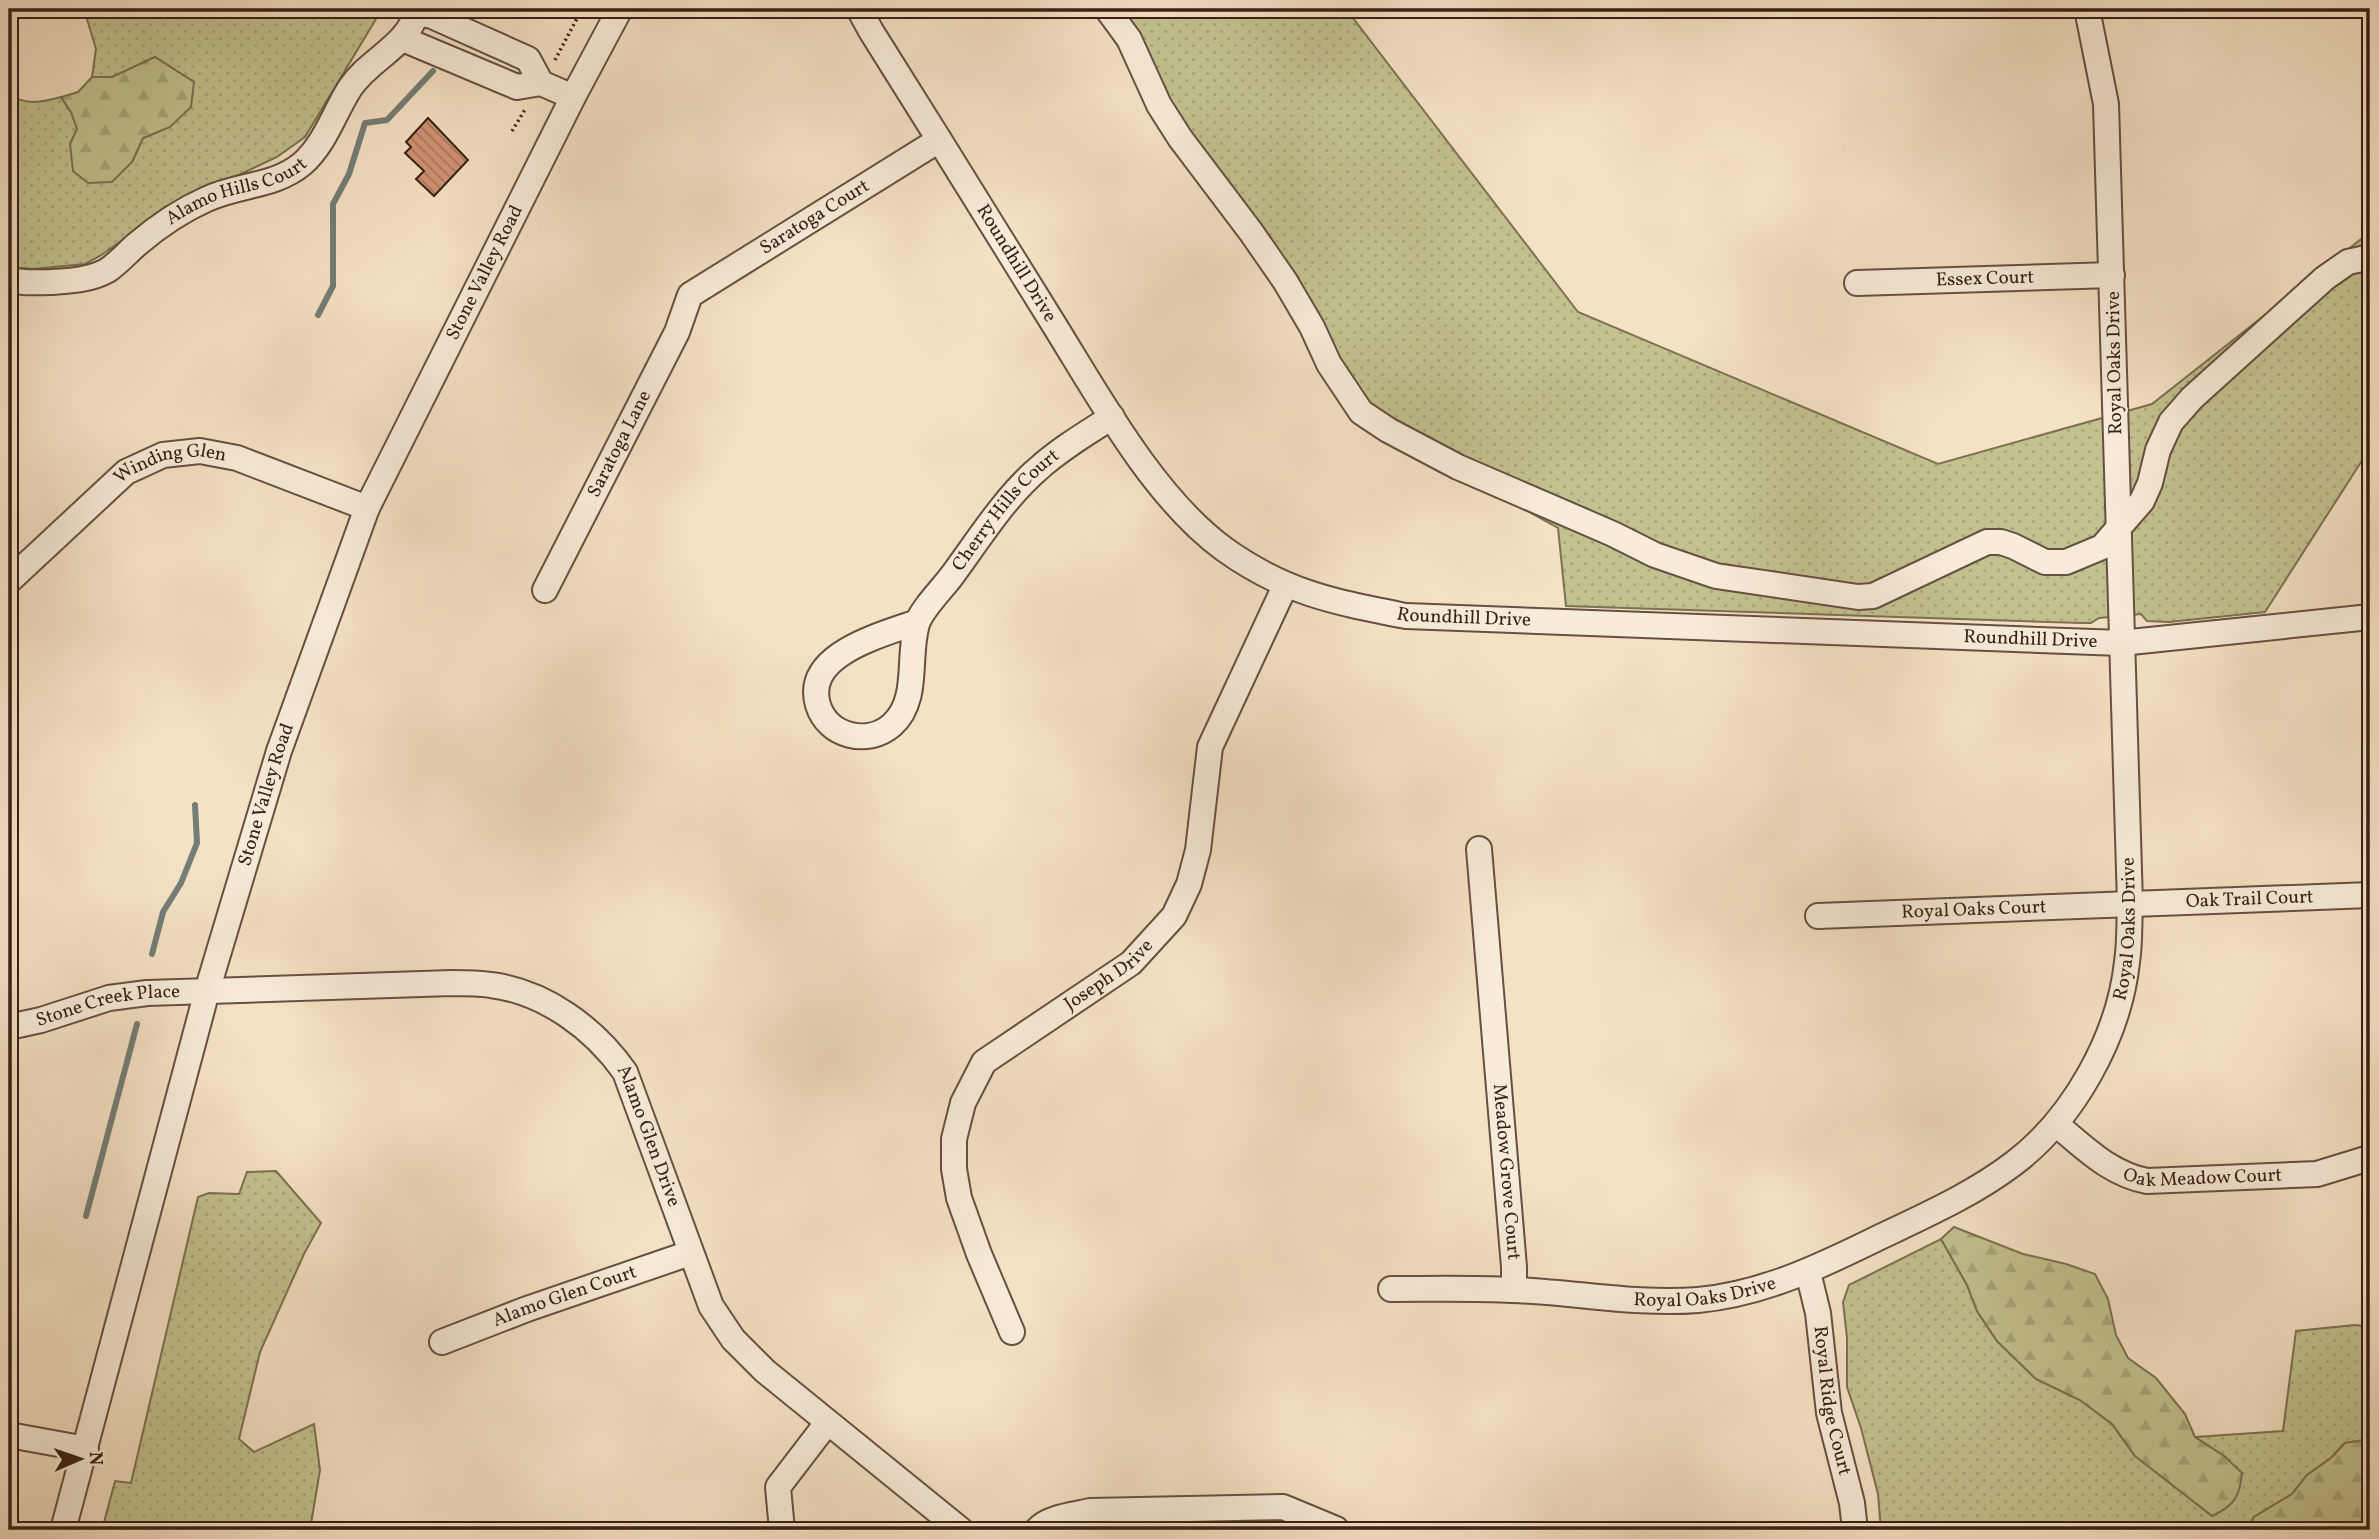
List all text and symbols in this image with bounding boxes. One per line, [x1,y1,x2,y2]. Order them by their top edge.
street label: Alamo Hills Court [161,152,314,232]
street label: Saratoga Court [755,173,875,261]
street label: Roundhill Drive [970,200,1062,327]
street label: Stone Valley Road [440,201,530,345]
street label: Essex Court [1935,264,2035,294]
street label: Royal Oaks Drive [2101,291,2129,435]
street label: Saratoga Lane [581,386,658,502]
street label: Winding Glen [108,438,229,490]
street label: Cherry Hills Court [946,443,1065,577]
street label: Roundhill Drive [1394,601,1531,634]
street label: Roundhill Drive [1963,624,2098,655]
street label: Stone Valley Road [232,720,301,869]
street label: Royal Oaks Drive [2107,857,2143,1003]
street label: Oak Trail Court [2185,884,2314,915]
street label: Royal Oaks Court [1901,894,2047,926]
street label: Joseph Drive [1059,934,1159,1017]
street label: Stone Creek Place [33,979,181,1034]
street label: Alamo Glen Drive [611,1059,686,1210]
street label: Meadow Grove Court [1486,1083,1526,1261]
street label: Oak Meadow Court [2119,1162,2283,1194]
street label: Alamo Glen Court [489,1259,641,1334]
street label: Royal Oaks Drive [1633,1271,1779,1314]
street label: Royal Ridge Court [1806,1324,1858,1479]
north arrow [46,1424,116,1494]
text: N [82,1451,108,1466]

